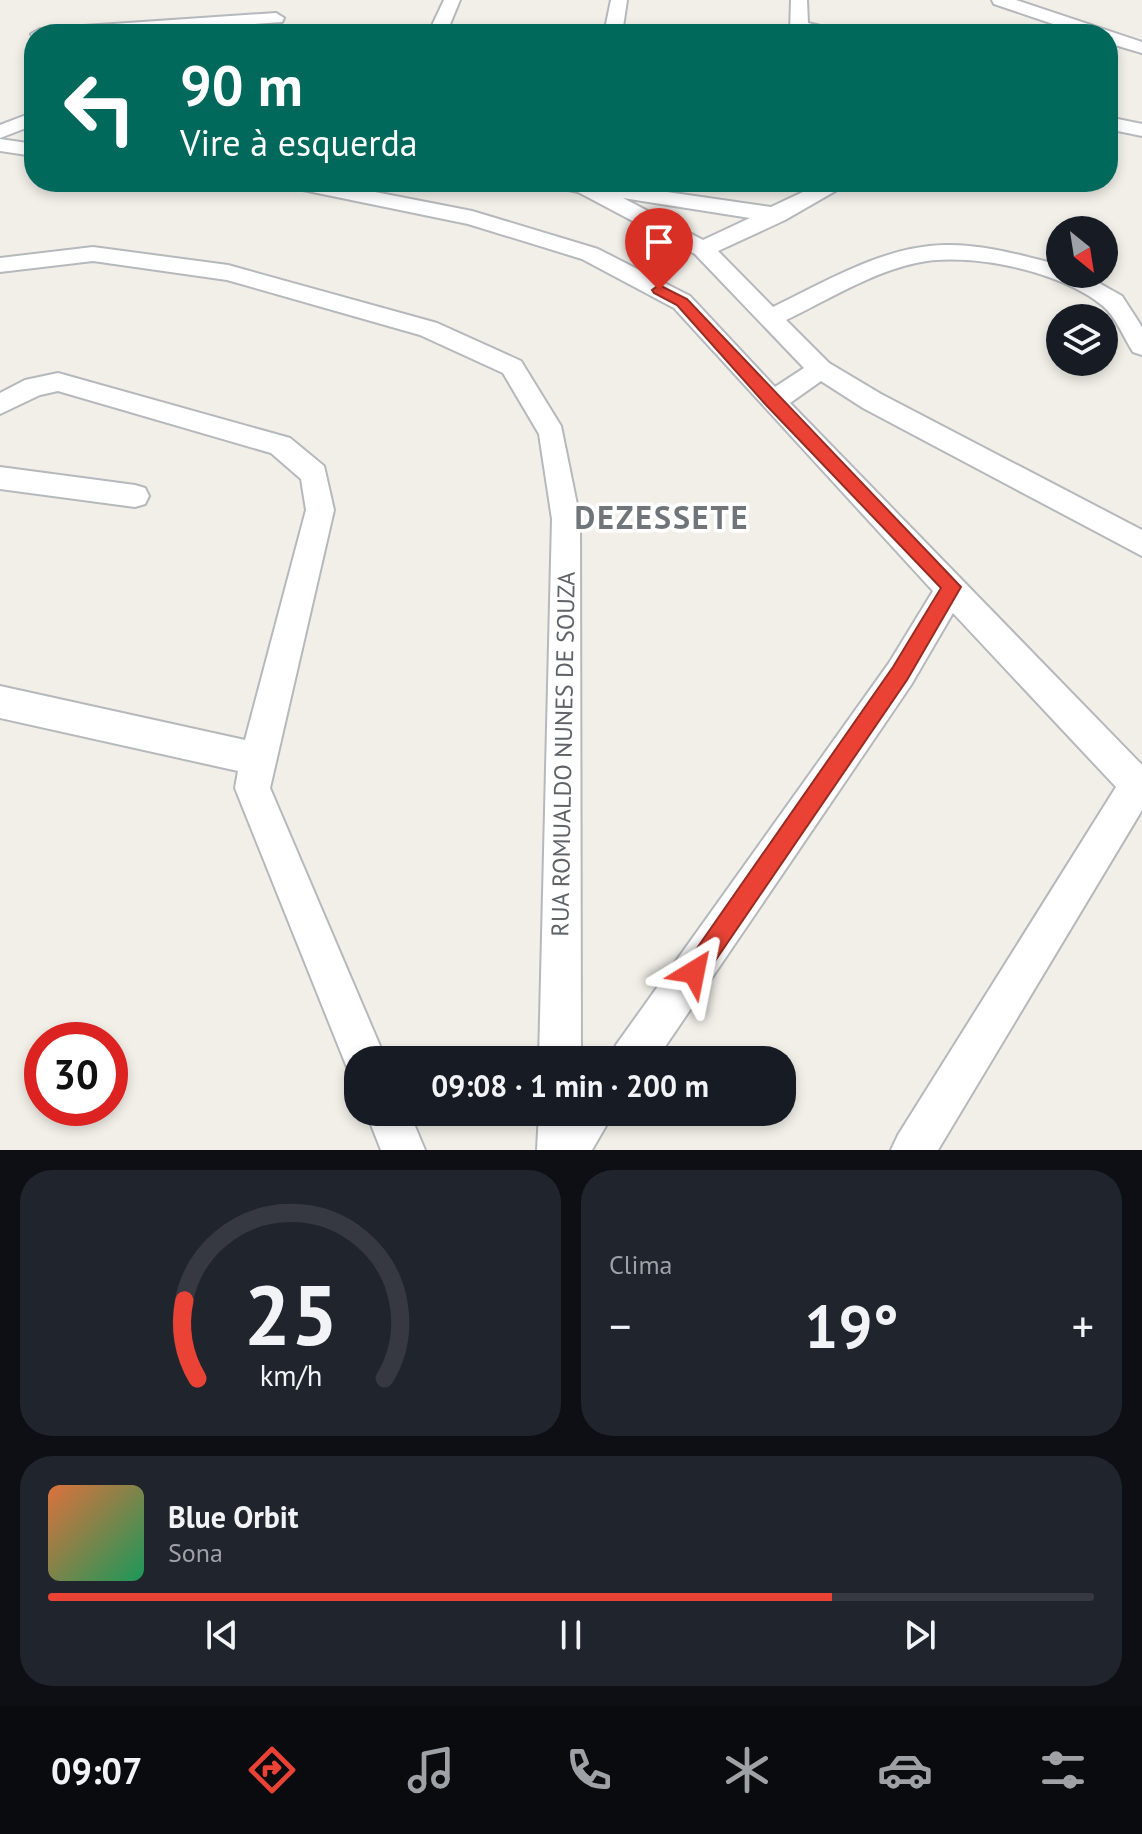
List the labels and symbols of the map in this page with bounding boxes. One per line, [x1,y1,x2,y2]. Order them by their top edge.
pin [625,208,693,290]
north arrow [1046,216,1118,288]
district label: DEZESSETE [575,496,749,538]
street label: RUA ROMUALDO NUNES DE SOUZA [544,571,582,937]
position arrow [652,930,736,1014]
speed limit sign: 30 [24,1022,128,1126]

